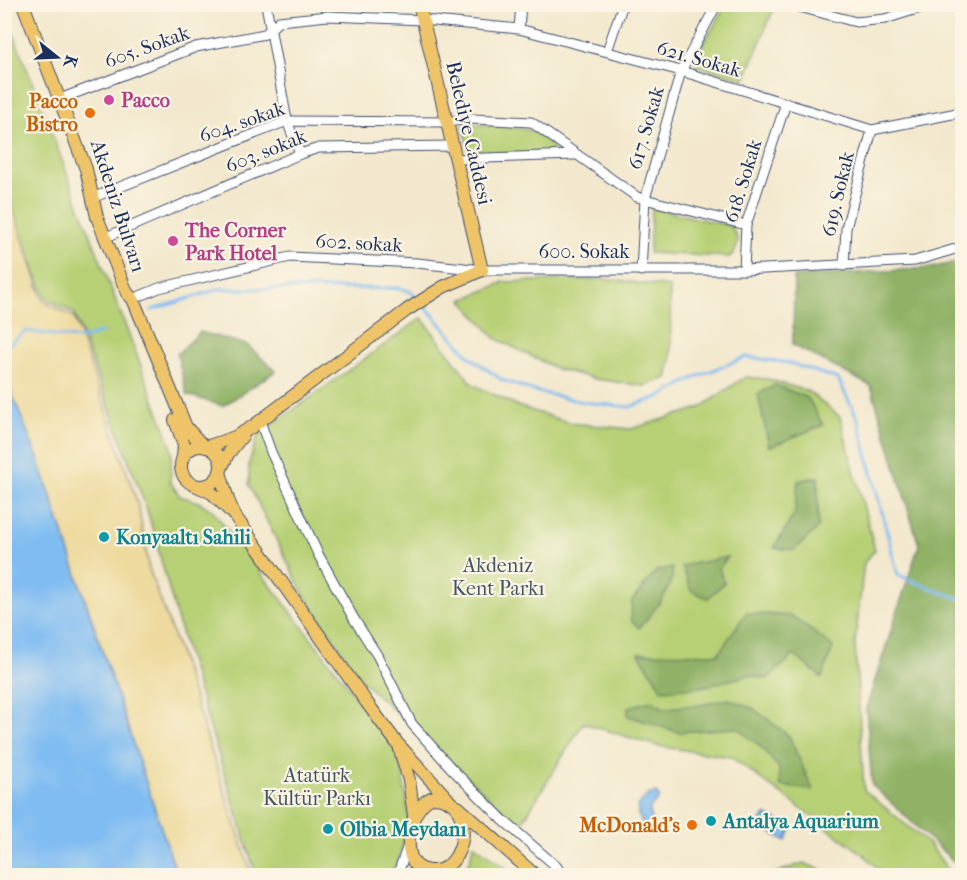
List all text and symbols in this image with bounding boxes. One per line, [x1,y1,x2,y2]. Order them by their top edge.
street label: 605. Sokak [101,21,193,73]
north arrow [27,27,87,87]
street label: 621. Sokak [654,36,744,82]
text: K [60,53,82,71]
street label: Belediye Caddesi [441,59,497,207]
street label: 617. Sokak [623,83,669,172]
place label: Pacco [121,89,170,112]
place label: Pacco Bistro [26,90,78,136]
marker: Pacco [102,93,116,107]
street label: 604. sokak [196,96,289,147]
marker: Pacco Bistro [83,106,97,120]
street label: 603. sokak [222,124,311,178]
street label: Akdeniz Bulvarı [86,136,150,275]
street label: 618. Sokak [719,136,767,226]
street label: 619. Sokak [817,149,859,239]
place label: The Corner Park Hotel [184,219,287,265]
street label: 602. sokak [315,229,404,257]
marker: The Corner Park Hotel [166,234,180,248]
street label: 600. Sokak [538,240,630,263]
place label: Konyaaltı Sahili [116,526,252,549]
marker: Konyaaltı Sahili [97,530,111,544]
park label: Akdeniz Kent Parkı [452,554,544,600]
park label: Atatürk Kültür Parkı [263,764,371,810]
place label: Antalya Aquarium [721,810,879,833]
place label: McDonald's [578,814,681,837]
marker: Antalya Aquarium [704,814,718,828]
place label: Olbia Meydanı [340,818,467,841]
marker: McDonald's [685,818,699,832]
marker: Olbia Meydanı [321,822,335,836]

